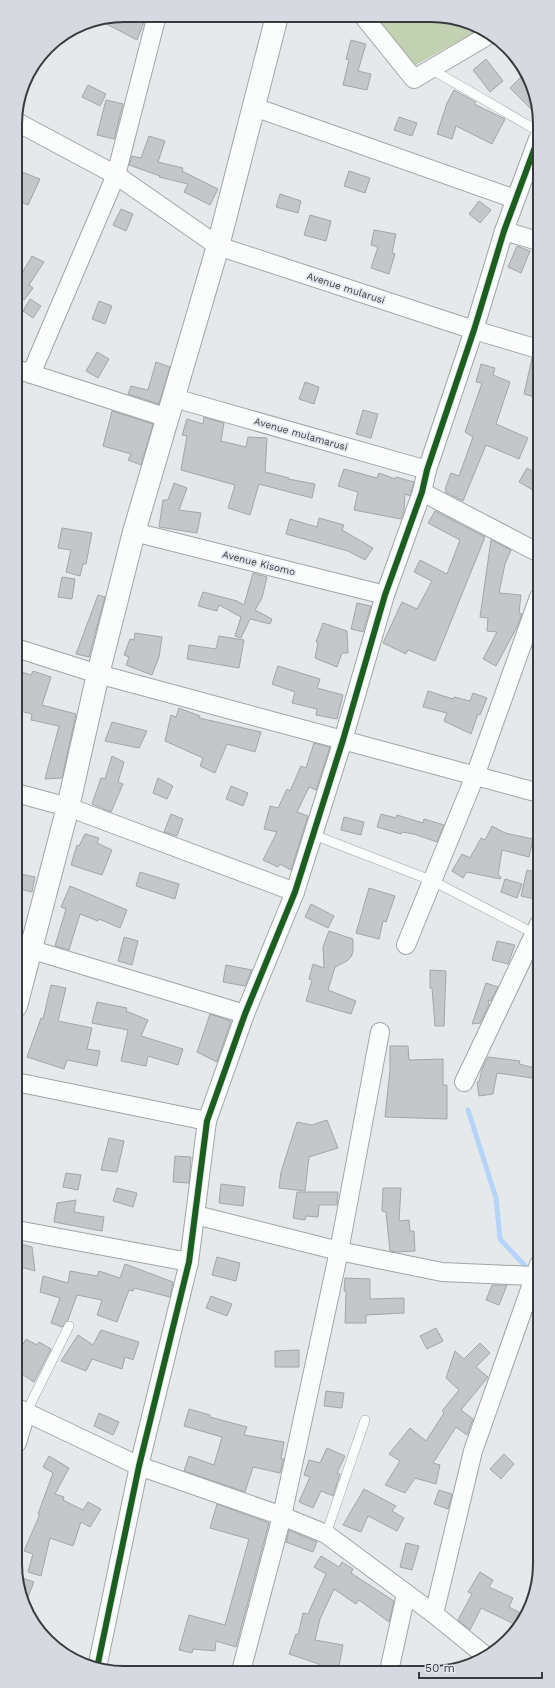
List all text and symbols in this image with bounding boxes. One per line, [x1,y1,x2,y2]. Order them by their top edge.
street label: Avenue mularusi [306,270,386,306]
street label: Avenue mulamarusi [253,415,349,453]
street label: Avenue Kisomo [221,549,297,577]
scale bar [419,1654,542,1680]
text: 50 m [425,1661,455,1675]

